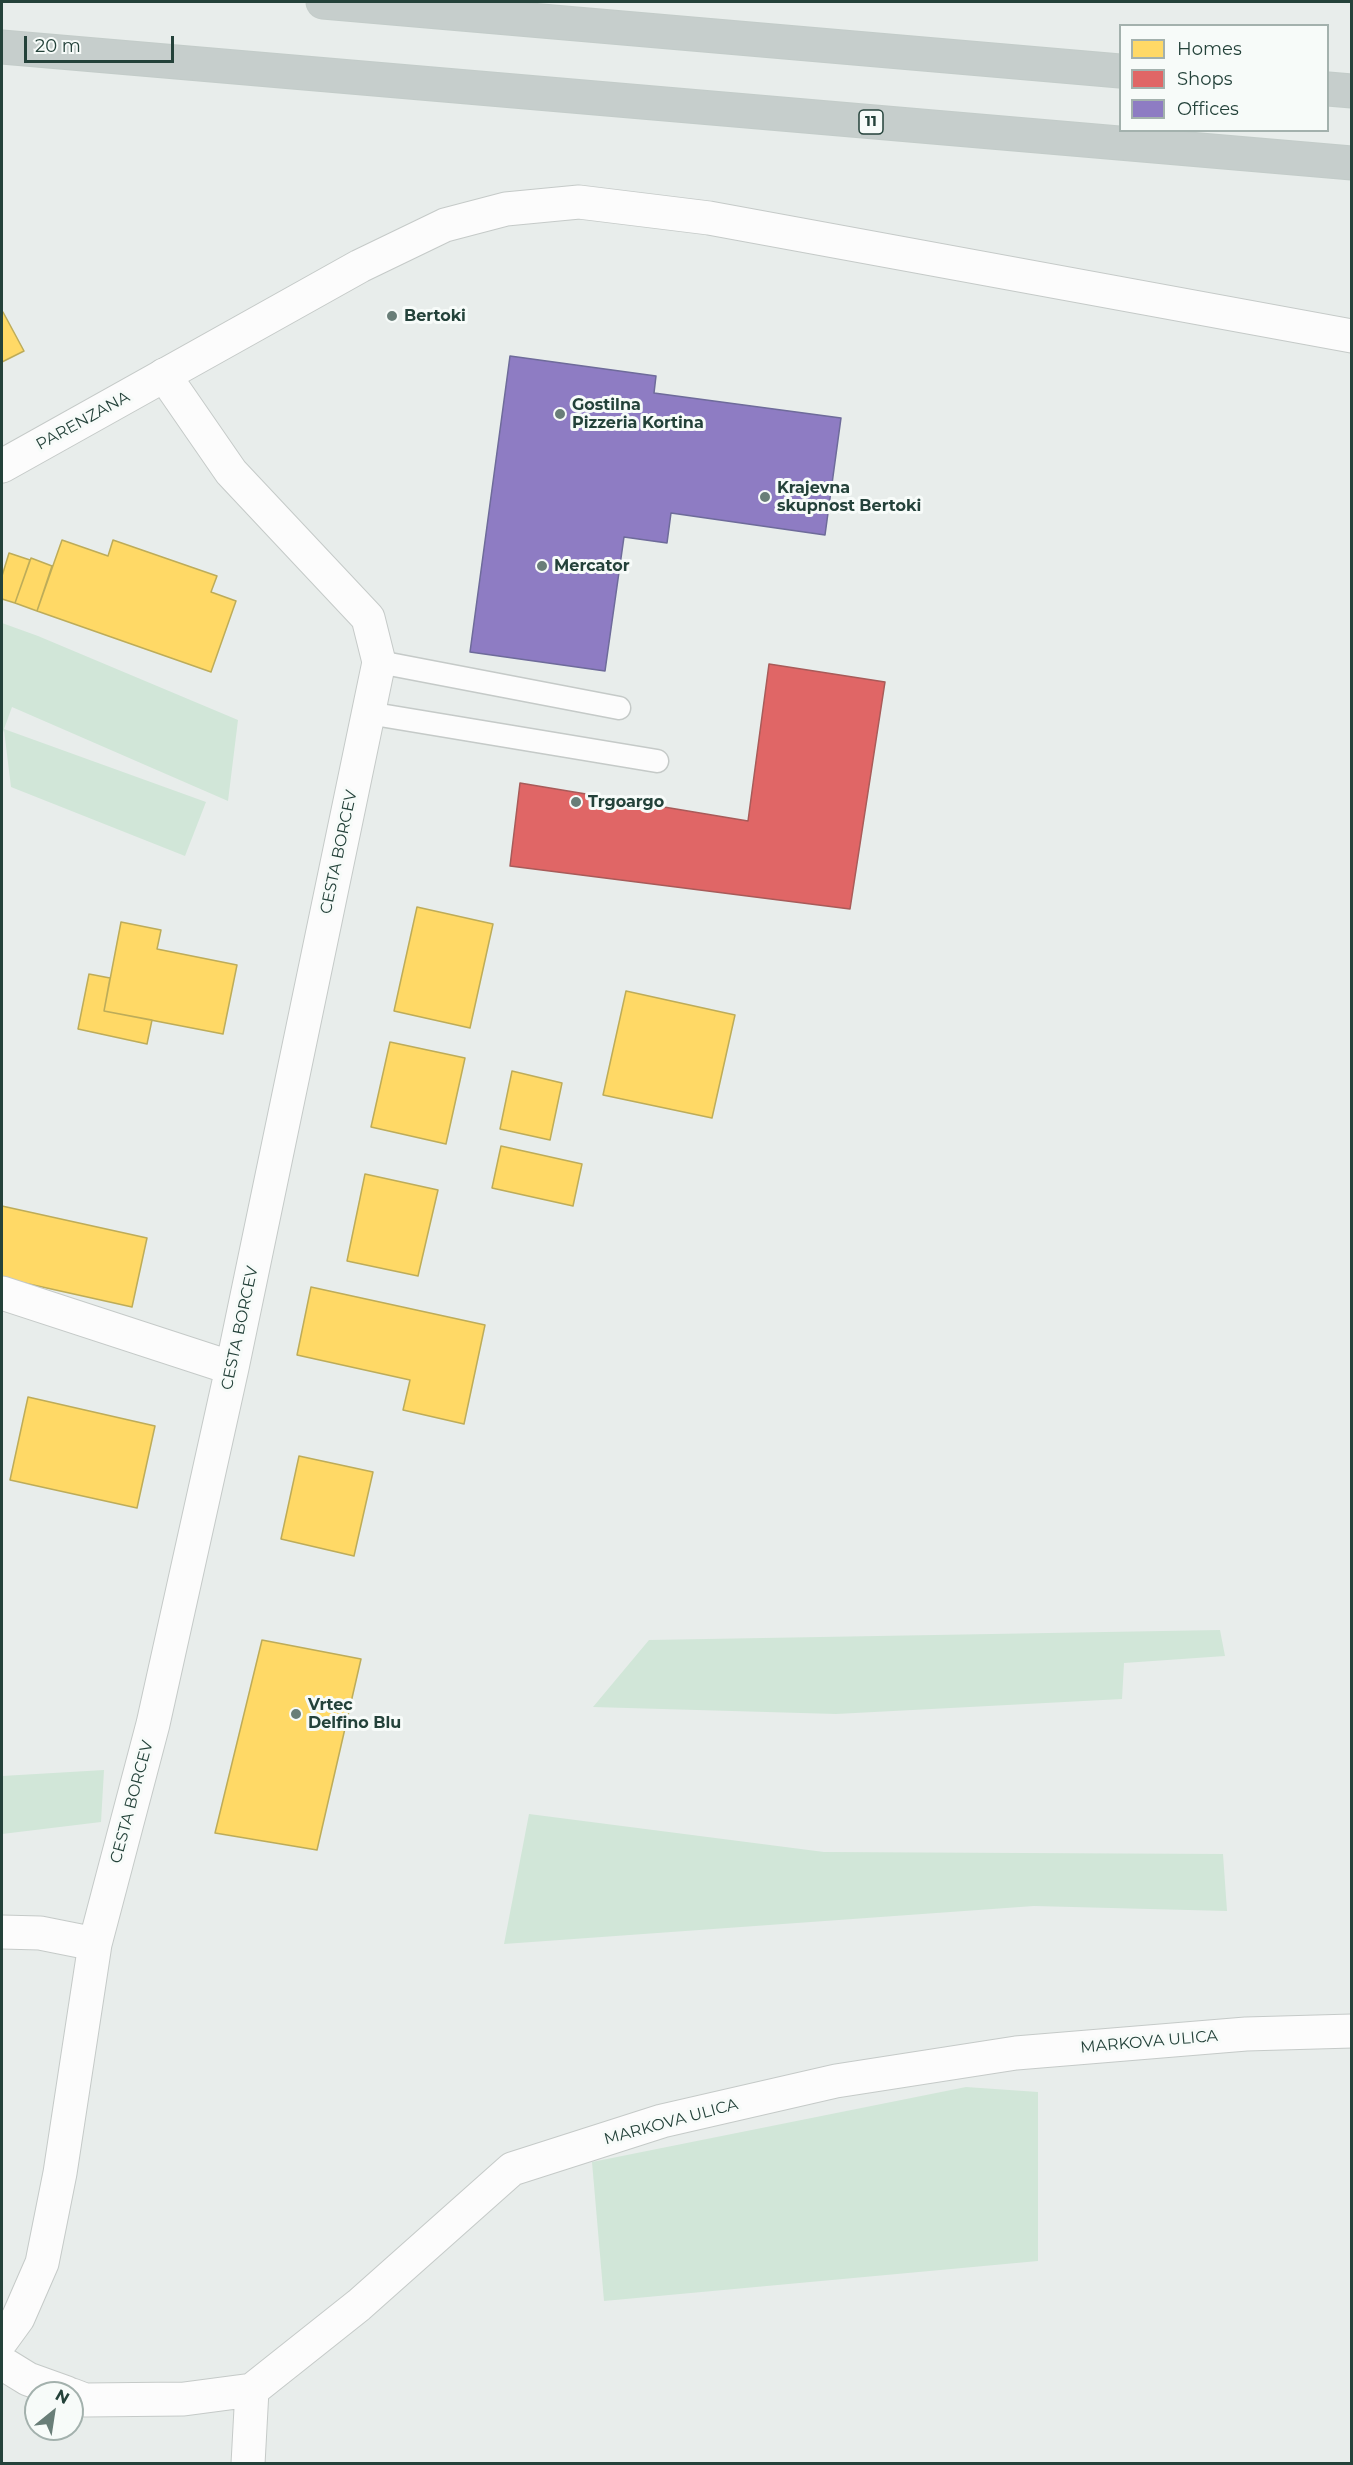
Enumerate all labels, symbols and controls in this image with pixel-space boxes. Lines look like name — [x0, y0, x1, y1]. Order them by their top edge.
scale bar — [27, 24, 177, 62]
legend — [1119, 24, 1329, 132]
text: 20 m — [35, 35, 81, 57]
text: Homes — [1177, 38, 1242, 60]
text: Shops — [1177, 68, 1233, 90]
text: Offices — [1177, 98, 1239, 120]
road number: 11 — [859, 110, 883, 134]
place label: Bertoki — [404, 306, 466, 326]
marker: Bertoki — [385, 309, 399, 323]
street label: PARENZANA — [33, 387, 133, 455]
place label: Gostilna Pizzeria Kortina — [572, 395, 704, 433]
marker: Gostilna Pizzeria Kortina — [553, 407, 567, 421]
place label: Krajevna skupnost Bertoki — [777, 478, 921, 516]
marker: Krajevna skupnost Bertoki — [758, 490, 772, 504]
place label: Mercator — [554, 556, 630, 576]
marker: Mercator — [535, 559, 549, 573]
street label: CESTA BORCEV — [316, 788, 362, 916]
place label: Trgoargo — [588, 792, 664, 812]
marker: Trgoargo — [569, 795, 583, 809]
street label: CESTA BORCEV — [217, 1264, 263, 1392]
place label: Vrtec Delfino Blu — [308, 1695, 401, 1733]
marker: Vrtec Delfino Blu — [289, 1707, 303, 1721]
street label: CESTA BORCEV — [106, 1739, 158, 1865]
street label: MARKOVA ULICA — [1079, 2026, 1219, 2058]
street label: MARKOVA ULICA — [602, 2095, 740, 2149]
north arrow — [24, 2381, 84, 2441]
text: N — [52, 2385, 73, 2408]

